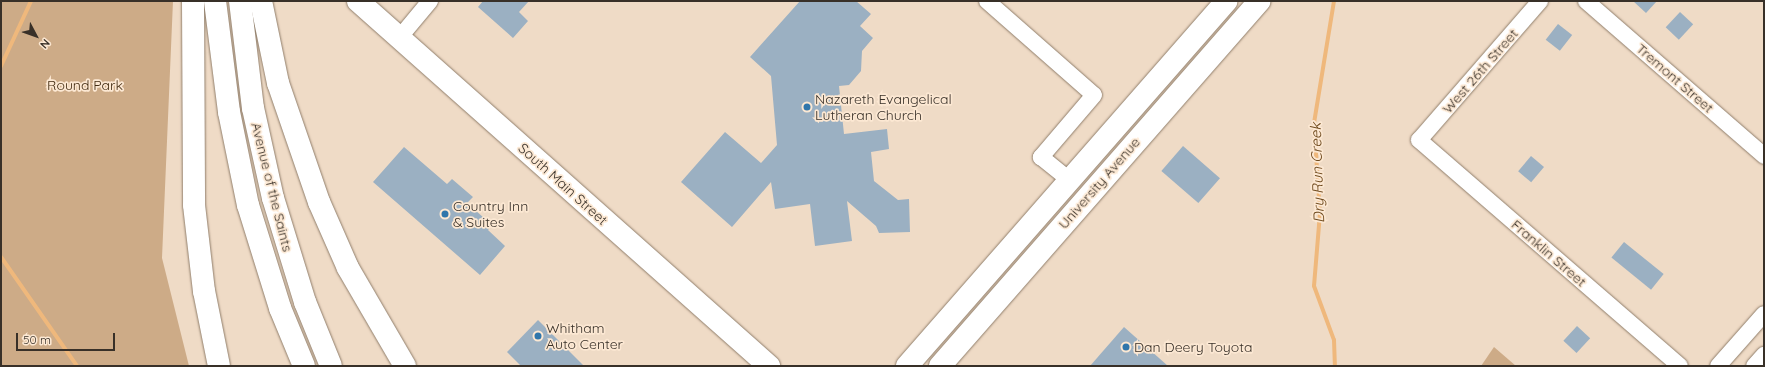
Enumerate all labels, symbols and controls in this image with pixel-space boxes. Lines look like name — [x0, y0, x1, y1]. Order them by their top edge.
north arrow — [16, 16, 56, 56]
street label: West 26th Street — [1439, 25, 1521, 117]
text: N — [37, 36, 53, 52]
street label: Tremont Street — [1633, 40, 1717, 116]
park label: Round Park — [47, 77, 123, 93]
place label: Nazareth Evangelical Lutheran Church — [815, 91, 952, 124]
marker: Nazareth Evangelical Lutheran Church — [802, 102, 812, 112]
street label: Avenue of the Saints — [248, 121, 296, 253]
water label: Dry Run Creek — [1306, 122, 1328, 224]
street label: University Avenue — [1055, 134, 1143, 232]
street label: South Main Street — [515, 140, 611, 228]
place label: Country Inn & Suites — [453, 198, 528, 230]
marker: Country Inn & Suites — [440, 209, 450, 219]
street label: Franklin Street — [1508, 216, 1590, 290]
place label: Whitham Auto Center — [546, 320, 623, 352]
scale bar — [18, 325, 117, 351]
marker: Whitham Auto Center — [533, 331, 543, 341]
text: 50 m — [23, 332, 51, 347]
place label: Dan Deery Toyota — [1134, 339, 1252, 355]
marker: Dan Deery Toyota — [1121, 342, 1131, 352]

